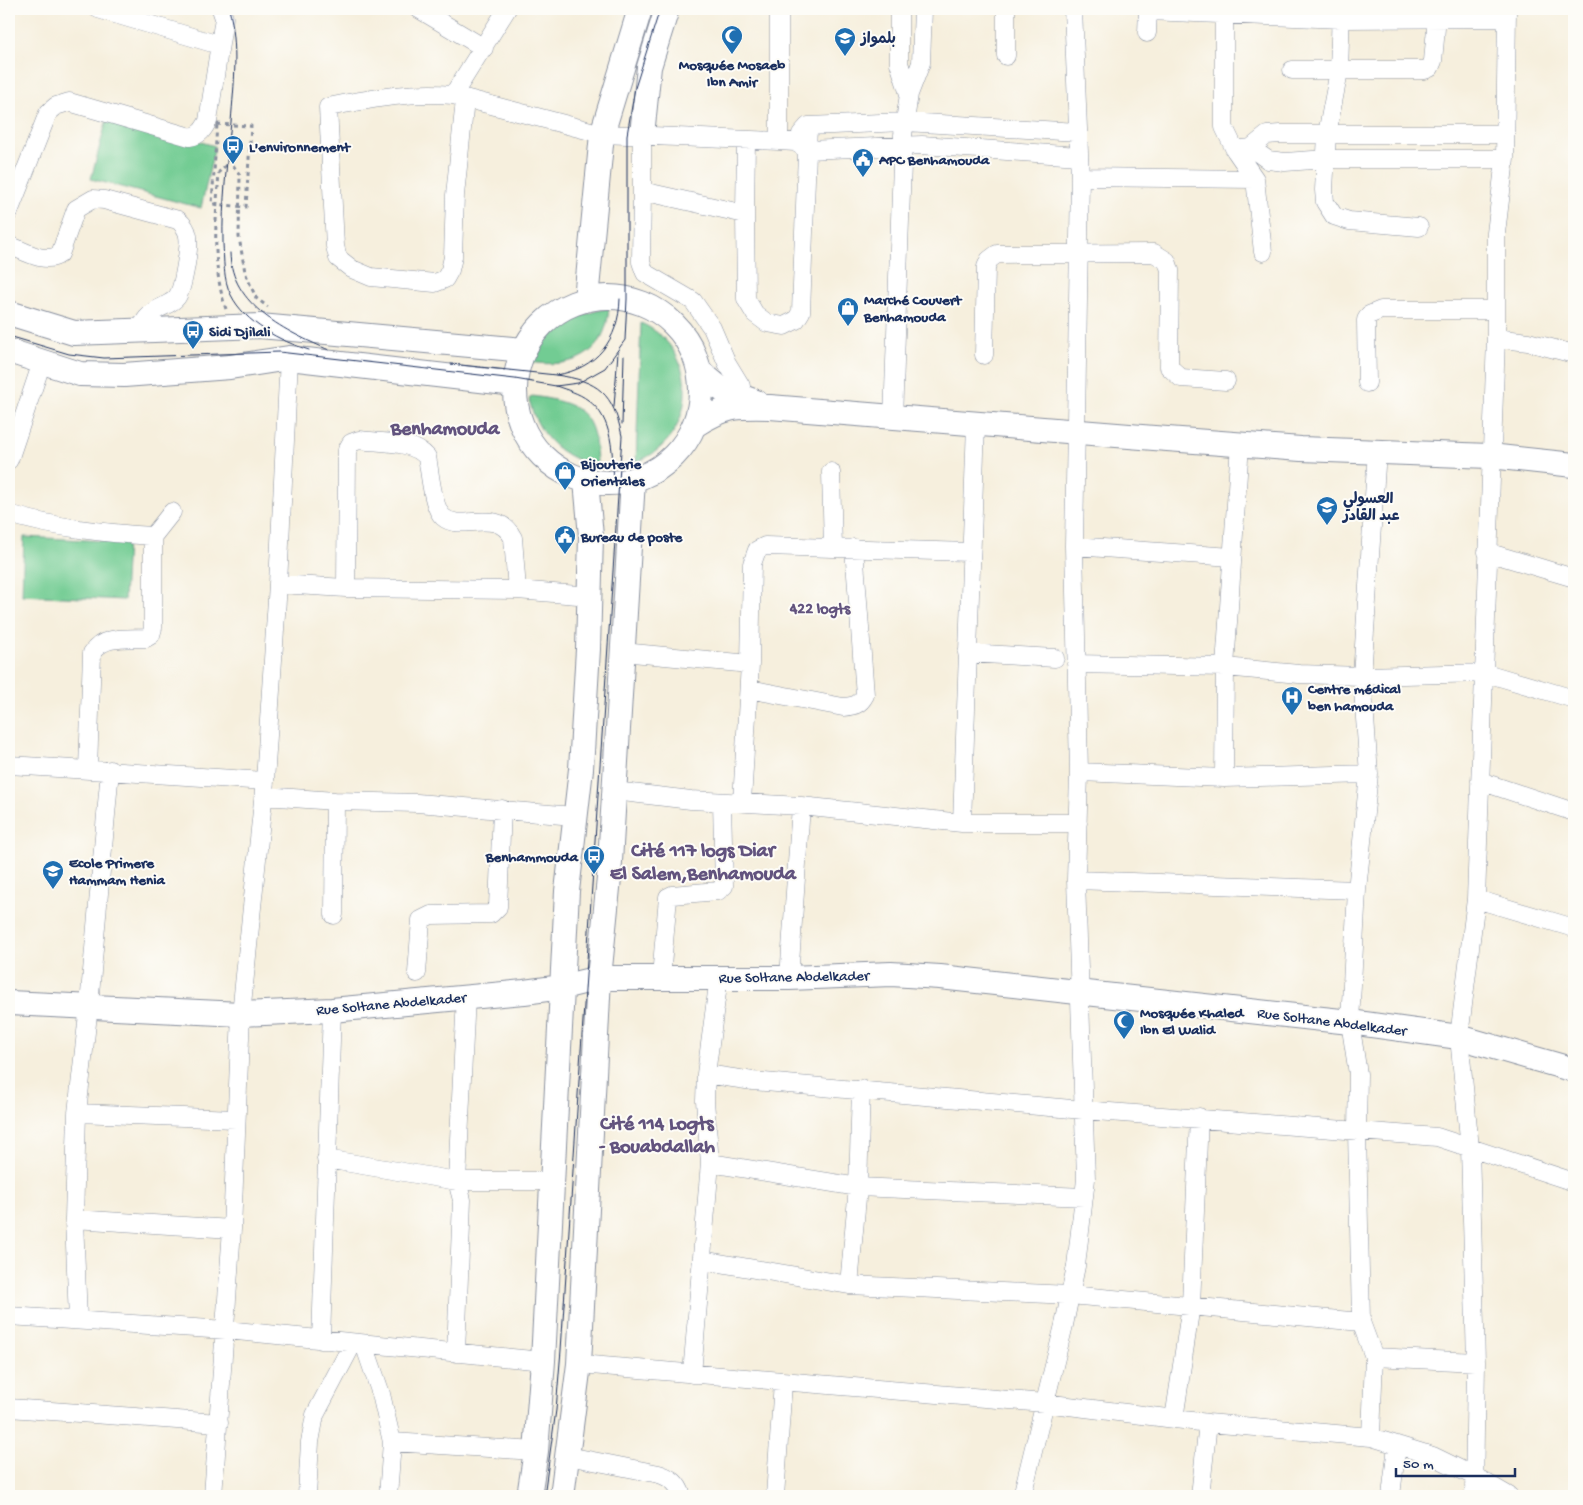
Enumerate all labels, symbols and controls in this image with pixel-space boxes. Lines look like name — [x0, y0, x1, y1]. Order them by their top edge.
mosque icon: Mosquée Mosaeb Ibn Amir — [720, 24, 744, 55]
school or university icon: بلمواز — [833, 26, 857, 57]
place label: بلمواز — [859, 31, 896, 49]
place label: Mosquée Mosaeb Ibn Amir — [679, 57, 785, 92]
bus stop icon: L'environnement — [221, 134, 245, 165]
place label: L'environnement — [249, 139, 352, 157]
public building icon: APC Benhamouda — [851, 147, 875, 178]
place label: APC Benhamouda — [878, 152, 990, 170]
place label: Marché Couvert Benhamouda — [863, 292, 963, 327]
shop icon: Marché Couvert Benhamouda — [836, 296, 860, 327]
bus stop icon: Sidi Djilali — [181, 319, 205, 350]
place label: Sidi Djilali — [209, 324, 270, 342]
district label: Benhamouda — [390, 419, 500, 442]
place label: Bijouterie Orientales — [580, 456, 646, 491]
shop icon: Bijouterie Orientales — [553, 460, 577, 491]
place label: العسولي عبد القادر — [1341, 491, 1399, 526]
school or university icon: العسولي عبد القادر — [1315, 495, 1339, 526]
public building icon: Bureau de poste — [553, 524, 577, 555]
place label: Bureau de poste — [580, 529, 684, 547]
district label: 422 logts — [789, 601, 851, 620]
place label: Centre médical ben hamouda — [1307, 681, 1402, 716]
hospital icon: Centre médical ben hamouda — [1280, 685, 1304, 716]
district label: Cité 117 logs Diar El Salem,Benhamouda — [610, 841, 797, 887]
bus stop icon: Benhammouda — [582, 844, 606, 875]
place label: Benhammouda — [485, 849, 579, 867]
place label: Ecole Primere Hammam Henia — [69, 855, 165, 890]
school or university icon: Ecole Primere Hammam Henia — [41, 859, 65, 890]
street label: Rue Soltane Abdelkader — [719, 968, 871, 988]
street label: Rue Soltane Abdelkader — [315, 989, 469, 1021]
place label: Mosquée Khaled Ibn El Walid — [1140, 1005, 1245, 1040]
street label: Rue Soltane Abdelkader — [1256, 1005, 1409, 1041]
mosque icon: Mosquée Khaled Ibn El Walid — [1112, 1009, 1136, 1040]
district label: Cité 114 Logts - Bouabdallah — [599, 1114, 715, 1160]
scale bar — [1396, 1445, 1514, 1477]
text: 50 m — [1403, 1456, 1434, 1474]

